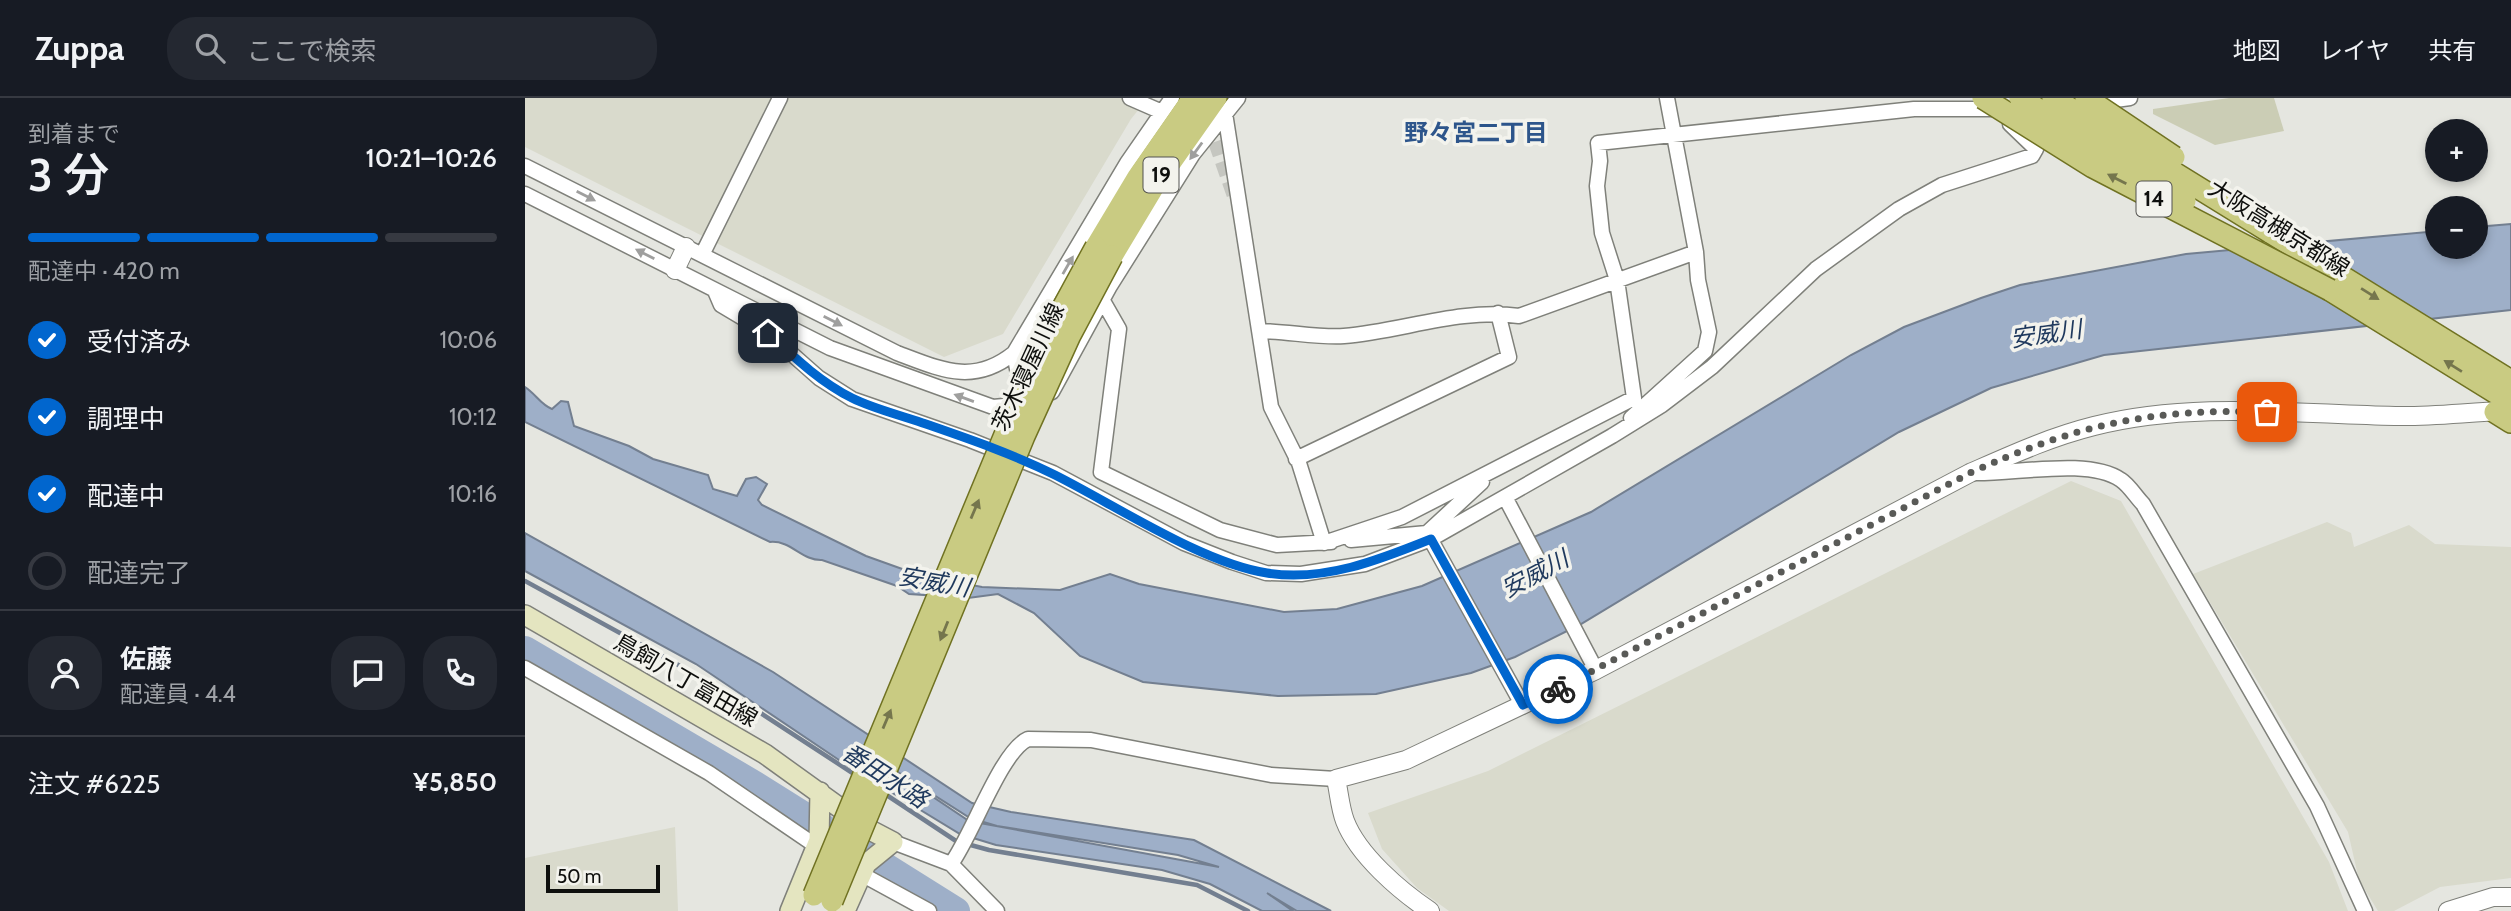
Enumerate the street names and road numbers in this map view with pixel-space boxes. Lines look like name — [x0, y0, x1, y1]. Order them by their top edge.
road number: 19 — [1143, 158, 1179, 192]
street label: 大阪高槻京都線 — [2203, 173, 2355, 283]
road number: 14 — [2137, 182, 2171, 217]
street label: 茨木寝屋川線 — [986, 299, 1070, 435]
street label: 鳥飼八丁富田線 — [609, 628, 763, 732]

